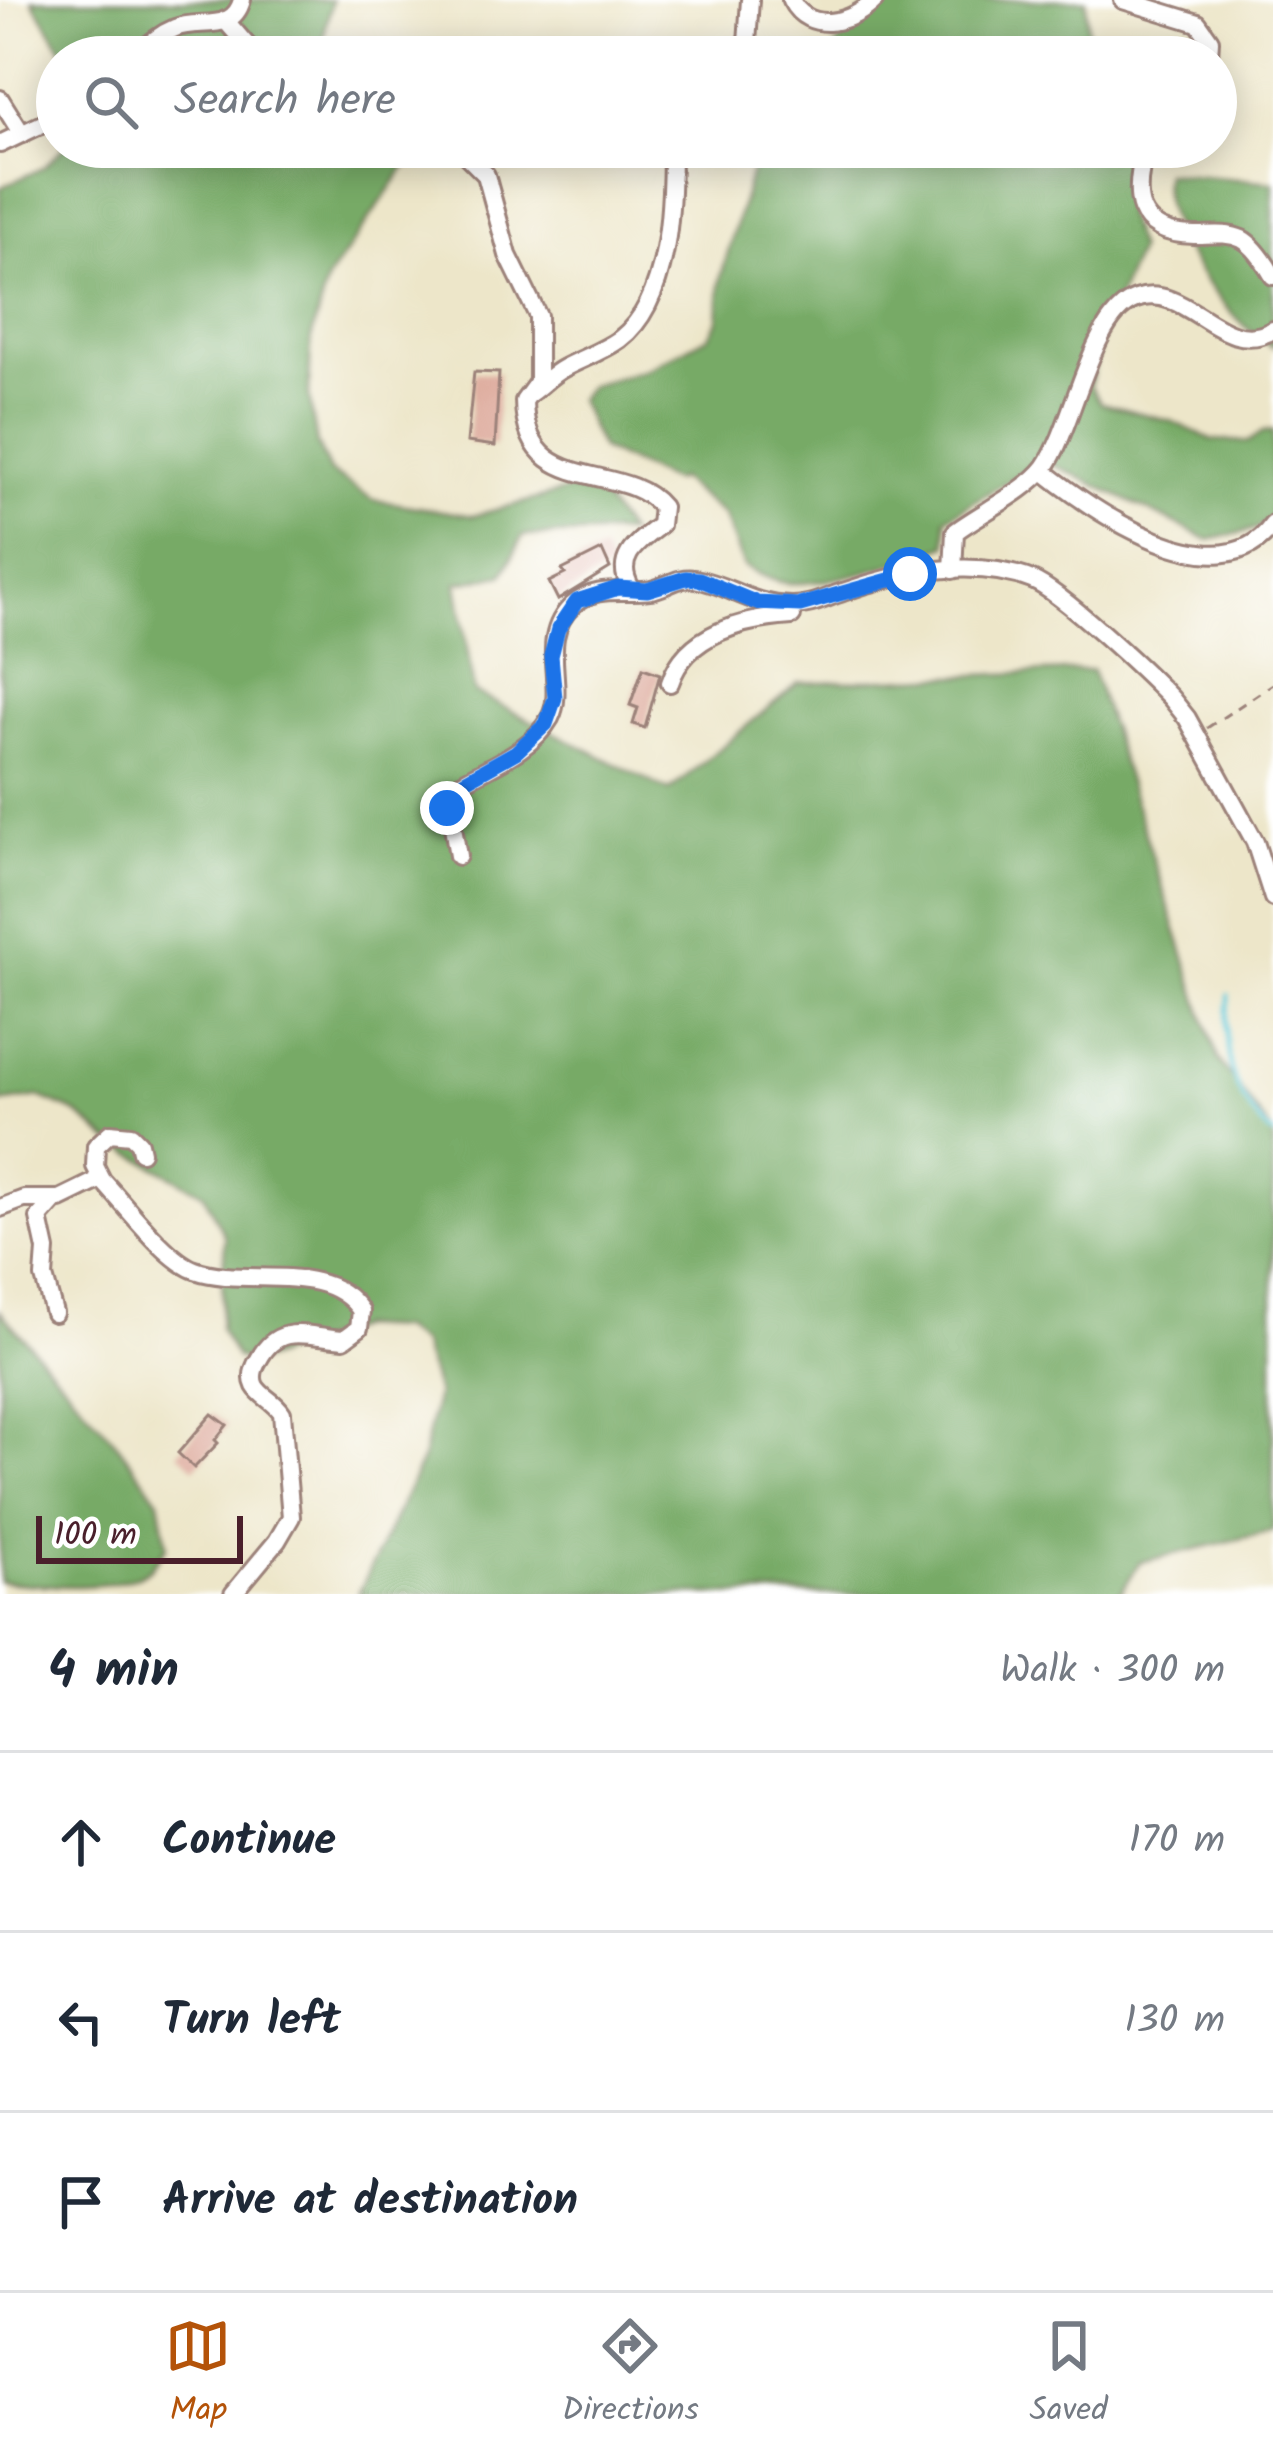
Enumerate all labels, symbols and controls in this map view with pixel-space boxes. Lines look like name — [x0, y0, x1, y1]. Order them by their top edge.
search box — [36, 36, 1237, 168]
text: Search here — [174, 66, 396, 138]
icon: search — [78, 69, 144, 135]
route start — [883, 547, 937, 601]
route end — [420, 781, 474, 835]
scale bar — [36, 1510, 243, 1563]
text: 100 m — [54, 1510, 137, 1563]
text: 4 min — [48, 1632, 179, 1713]
text: Walk · 300 m — [1000, 1641, 1225, 1703]
text: Continue — [162, 1806, 336, 1878]
icon: ahead — [48, 1809, 114, 1875]
text: 170 m — [1129, 1811, 1225, 1873]
text: Turn left — [162, 1986, 341, 2058]
icon: left — [48, 1989, 114, 2055]
text: 130 m — [1124, 1991, 1225, 2053]
text: Arrive at destination — [162, 2166, 578, 2238]
icon: arrive — [48, 2169, 114, 2235]
tab: Map — [165, 2313, 231, 2438]
tab: Directions — [562, 2313, 699, 2438]
tab: Saved — [1029, 2313, 1108, 2438]

